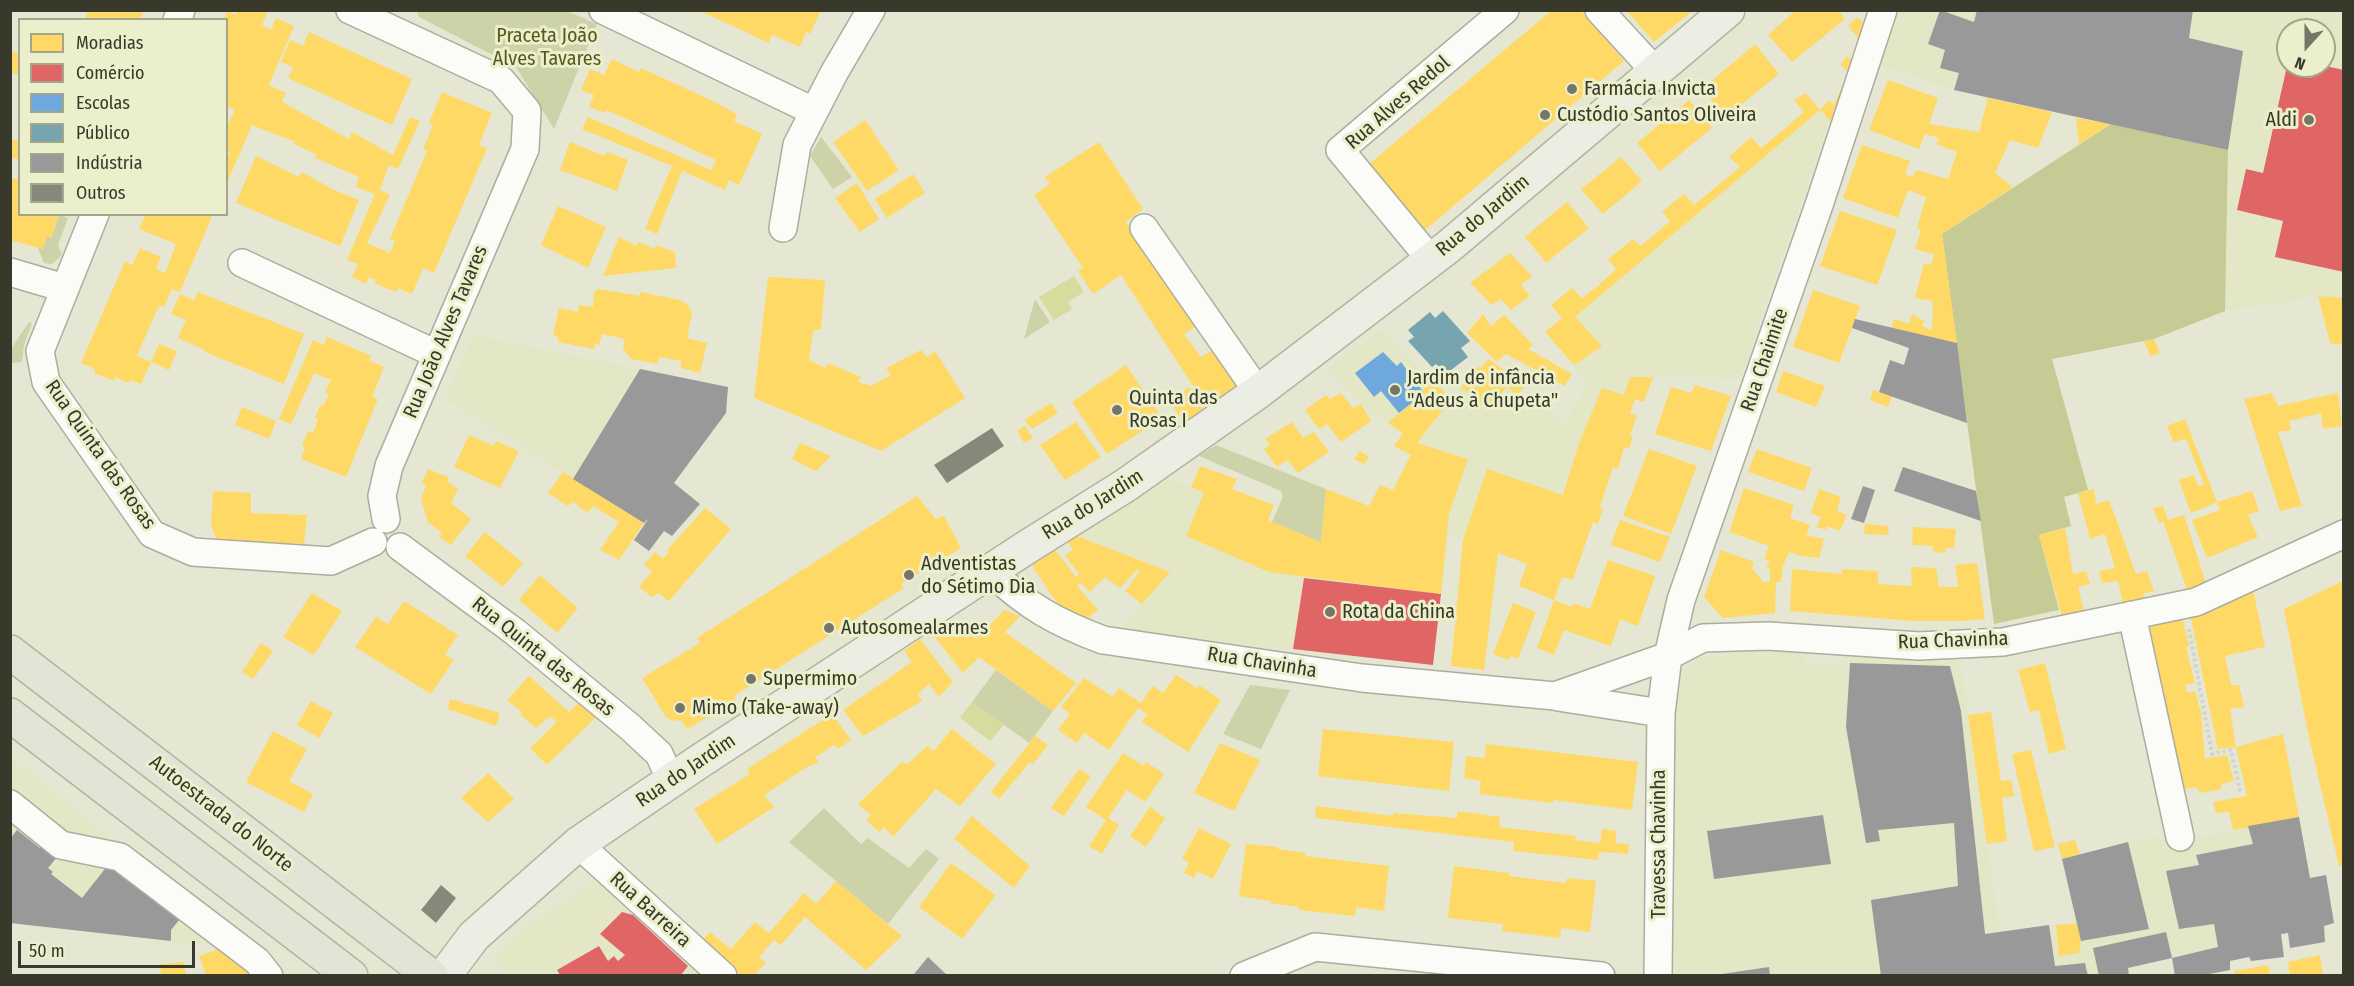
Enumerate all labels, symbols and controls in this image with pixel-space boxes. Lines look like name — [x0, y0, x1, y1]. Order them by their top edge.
legend — [18, 18, 228, 216]
north arrow — [2276, 18, 2336, 78]
park label: Praceta João Alves Tavares — [493, 24, 601, 71]
text: Moradias — [76, 32, 143, 54]
street label: Rua Alves Redol — [1341, 51, 1455, 155]
text: N — [2292, 53, 2308, 74]
text: Comércio — [76, 62, 144, 84]
place label: Farmácia Invicta — [1584, 77, 1716, 101]
marker: Farmácia Invicta — [1565, 82, 1579, 96]
text: Escolas — [76, 92, 130, 114]
place label: Custódio Santos Oliveira — [1557, 103, 1757, 127]
marker: Custódio Santos Oliveira — [1538, 108, 1552, 122]
place label: Aldi — [2266, 108, 2297, 132]
marker: Aldi — [2302, 113, 2316, 127]
text: Público — [76, 122, 130, 144]
text: Indústria — [76, 152, 142, 174]
street label: Rua do Jardim — [1431, 170, 1535, 262]
text: Outros — [76, 182, 126, 204]
street label: Rua João Alves Tavares — [399, 242, 493, 422]
street label: Rua Chaimite — [1736, 305, 1794, 415]
place label: Jardim de infância "Adeus à Chupeta" — [1407, 366, 1558, 413]
street label: Rua Quinta das Rosas — [39, 376, 161, 534]
marker: Jardim de infância "Adeus à Chupeta" — [1388, 383, 1402, 397]
place label: Quinta das Rosas I — [1129, 386, 1217, 433]
marker: Quinta das Rosas I — [1110, 403, 1124, 417]
street label: Rua do Jardim — [1038, 464, 1148, 546]
place label: Adventistas do Sétimo Dia — [921, 552, 1035, 599]
marker: Adventistas do Sétimo Dia — [902, 568, 916, 582]
street label: Rua Quinta das Rosas — [467, 592, 619, 722]
place label: Rota da China — [1342, 600, 1455, 624]
marker: Rota da China — [1323, 605, 1337, 619]
place label: Autosomealarmes — [841, 616, 988, 640]
marker: Autosomealarmes — [822, 621, 836, 635]
street label: Rua Chavinha — [1897, 627, 2009, 655]
street label: Rua Chavinha — [1205, 642, 1319, 684]
place label: Supermimo — [763, 667, 857, 691]
marker: Supermimo — [744, 672, 758, 686]
place label: Mimo (Take-away) — [692, 696, 839, 720]
marker: Mimo (Take-away) — [673, 701, 687, 715]
street label: Rua do Jardim — [632, 729, 740, 813]
street label: Autoestrada do Norte — [144, 750, 298, 878]
street label: Travessa Chavinha — [1647, 769, 1671, 919]
street label: Rua Barreira — [604, 867, 696, 953]
scale bar — [21, 929, 198, 967]
text: 50 m — [29, 940, 65, 962]

